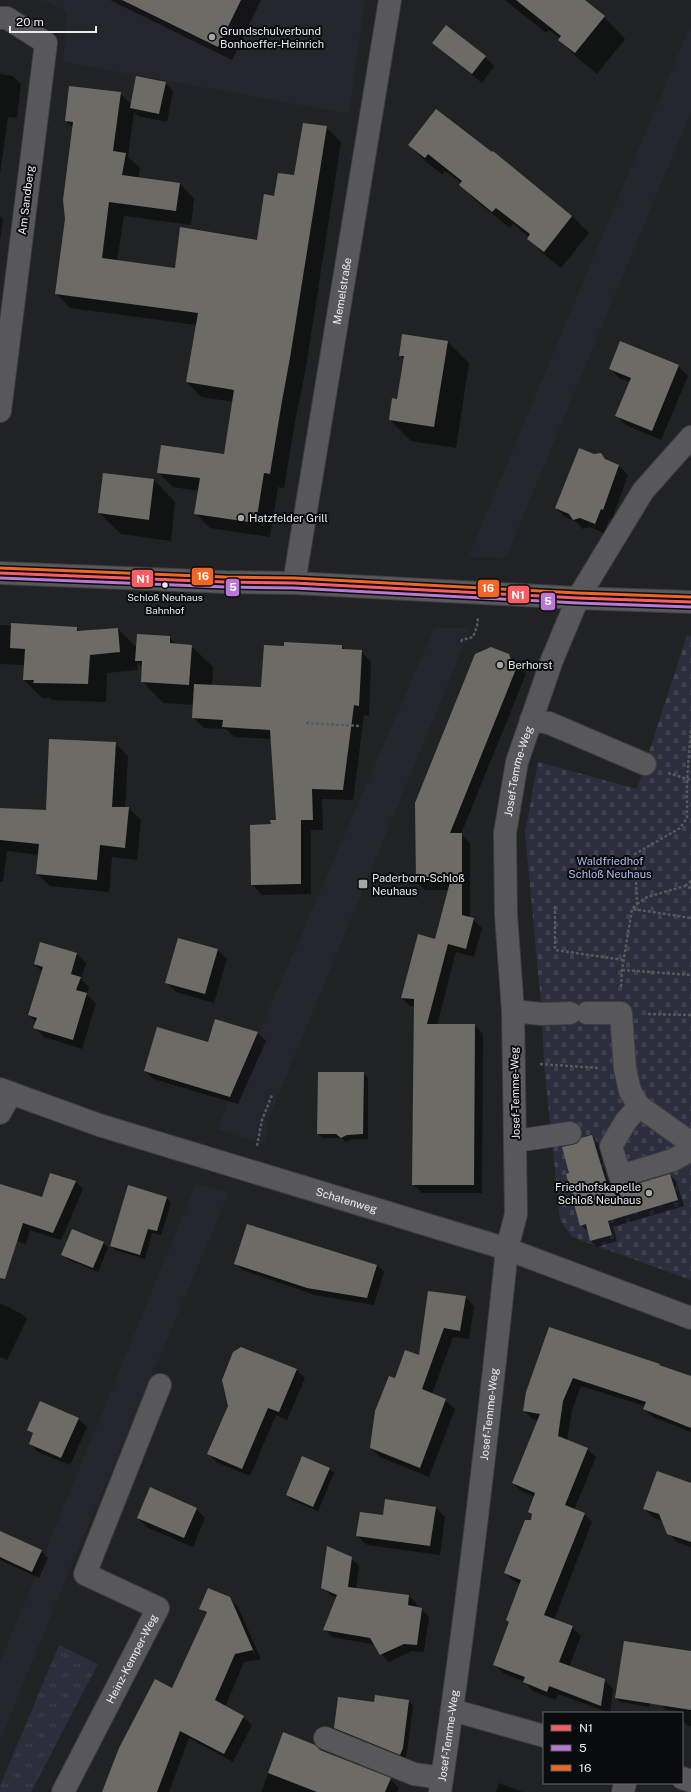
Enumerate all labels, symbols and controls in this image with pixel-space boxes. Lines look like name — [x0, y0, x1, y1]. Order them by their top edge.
scale bar — [10, 8, 96, 34]
text: 20 m — [16, 15, 44, 29]
place label: Grundschulverbund Bonhoeffer-Heinrich — [220, 25, 324, 50]
marker: Grundschulverbund Bonhoeffer-Heinrich — [207, 32, 217, 42]
street label: Am Sandberg — [16, 164, 36, 236]
street label: Memelstraße — [331, 257, 353, 325]
place label: Hatzfelder Grill — [249, 512, 328, 524]
marker: Hatzfelder Grill — [236, 513, 246, 523]
line badge: 16 — [191, 567, 214, 586]
line badge: N1 — [131, 569, 154, 588]
text: 16 — [197, 570, 209, 582]
text: N1 — [136, 573, 150, 585]
line badge: 5 — [225, 578, 240, 597]
line badge: 16 — [477, 579, 500, 598]
marker: Schloß Neuhaus Bahnhof — [160, 580, 170, 590]
text: 5 — [229, 581, 237, 593]
text: 16 — [482, 582, 494, 594]
line badge: N1 — [507, 585, 530, 604]
text: N1 — [511, 589, 525, 601]
place label: Schloß Neuhaus Bahnhof — [127, 591, 203, 616]
line badge: 5 — [540, 592, 556, 611]
text: 5 — [544, 595, 552, 607]
place label: Berhorst — [508, 659, 553, 671]
marker: Berhorst — [495, 660, 505, 670]
street label: Josef-Temme-Weg — [502, 724, 535, 817]
park label: Waldfriedhof Schloß Neuhaus — [568, 855, 652, 880]
place label: Paderborn-Schloß Neuhaus — [372, 872, 465, 897]
marker: Paderborn-Schloß Neuhaus — [357, 878, 369, 890]
street label: Josef-Temme-Weg — [508, 1046, 522, 1139]
place label: Friedhofskapelle Schloß Neuhaus — [555, 1181, 641, 1206]
street label: Schatenweg — [314, 1185, 379, 1215]
marker: Friedhofskapelle Schloß Neuhaus — [644, 1188, 654, 1198]
street label: Josef-Temme-Weg — [478, 1367, 500, 1461]
street label: Heinz-Kemper-Weg — [104, 1612, 160, 1705]
street label: Josef-Temme-Weg — [436, 1689, 461, 1782]
legend — [543, 1712, 683, 1784]
text: N1 — [579, 1721, 593, 1735]
text: 5 — [579, 1741, 587, 1755]
text: 16 — [579, 1761, 591, 1775]

